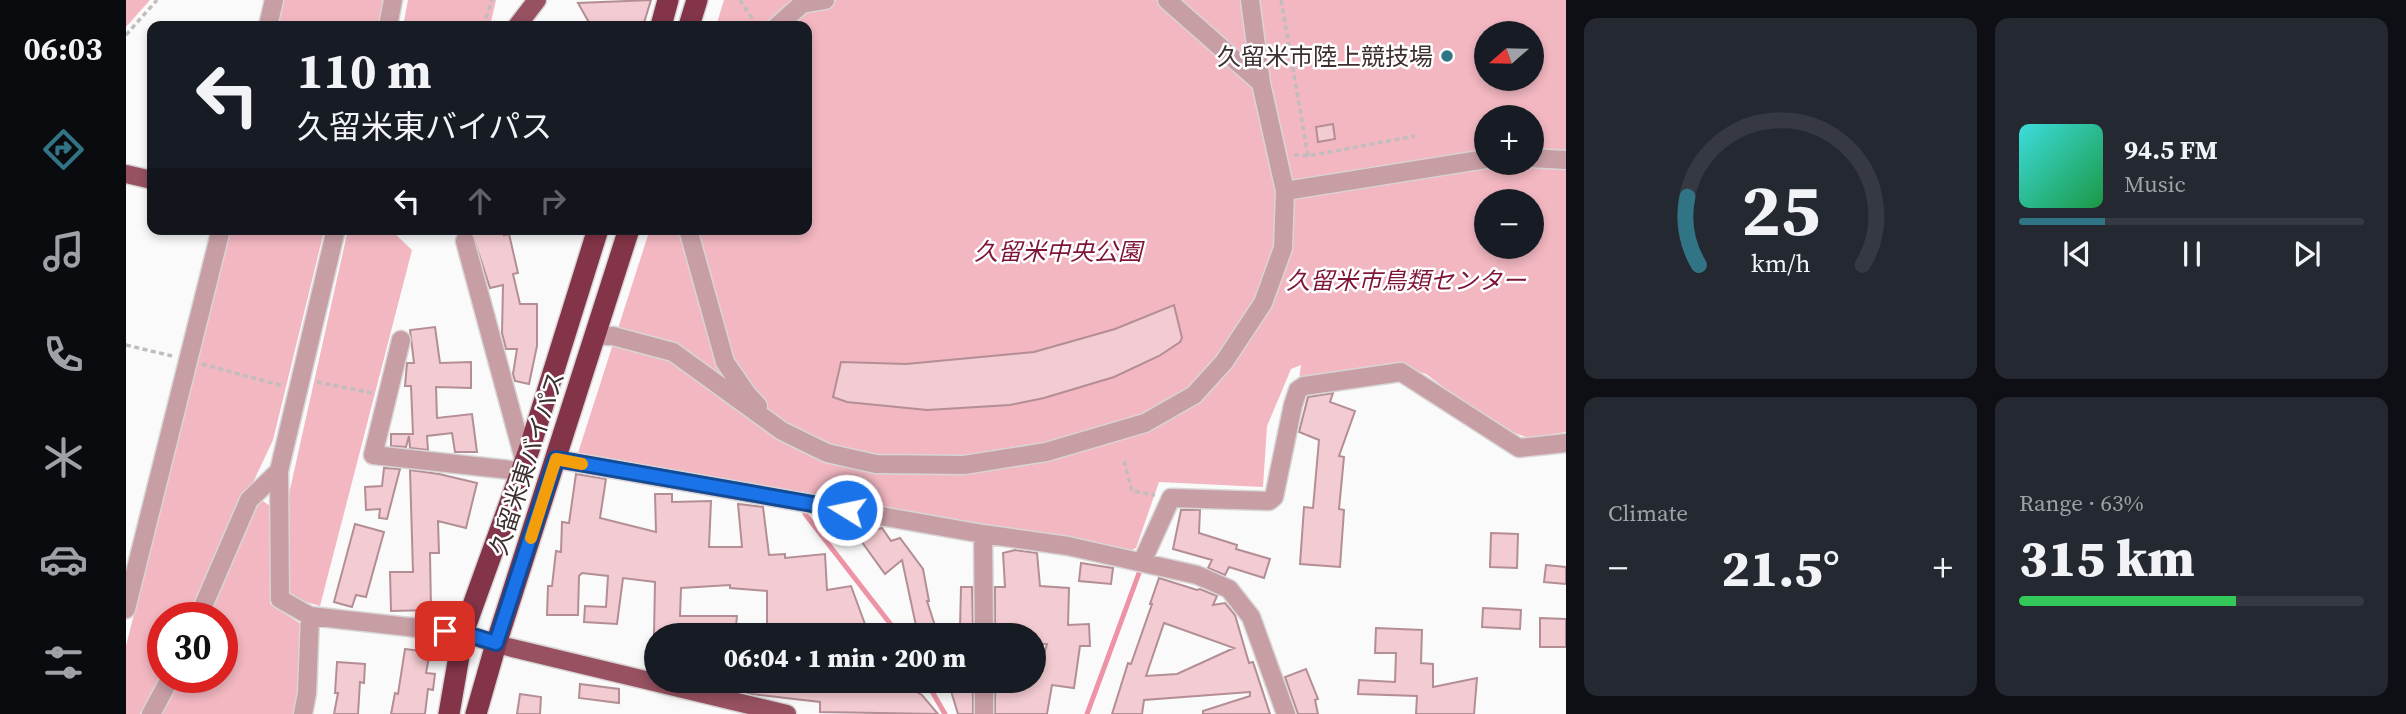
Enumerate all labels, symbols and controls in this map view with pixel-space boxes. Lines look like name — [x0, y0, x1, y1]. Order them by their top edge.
north arrow — [1474, 21, 1544, 91]
map controls — [1474, 21, 1544, 259]
text: 06:03 — [24, 27, 102, 71]
text: 110 m — [297, 37, 432, 104]
place label: 久留米市陸上競技場 — [1217, 40, 1433, 73]
marker: 久留米市陸上競技場 — [1439, 48, 1455, 64]
icon: left — [182, 49, 273, 140]
text: 久留米東バイパス — [297, 105, 552, 149]
button: + — [1474, 105, 1544, 175]
icon: directions — [39, 125, 88, 174]
text: 94.5 FM — [2124, 132, 2218, 168]
text: 25 — [1741, 160, 1820, 259]
text: Music — [2124, 168, 2186, 200]
icon: left — [388, 182, 426, 220]
icon: ahead — [461, 182, 499, 220]
icon: right — [534, 182, 572, 220]
button: − — [1474, 189, 1544, 259]
icon: music — [39, 227, 88, 276]
park label: 久留米中央公園 — [974, 235, 1145, 268]
icon: previous — [2058, 235, 2096, 273]
icon: pause — [2173, 235, 2211, 273]
icon: next — [2288, 235, 2326, 273]
text: km/h — [1751, 246, 1810, 280]
park label: 久留米市鳥類センター — [1286, 264, 1527, 297]
icon: phone — [39, 330, 88, 379]
street label: 久留米東バイパス — [482, 367, 572, 559]
icon: climate — [39, 433, 88, 482]
position arrow — [810, 473, 884, 547]
text: Range · 63% — [2019, 487, 2144, 519]
text: Climate — [1608, 497, 1688, 529]
text: 315 km — [2019, 522, 2195, 593]
text: 21.5° — [1721, 532, 1840, 603]
icon: car — [39, 535, 88, 584]
text: − — [1608, 542, 1628, 594]
text: + — [1933, 542, 1953, 594]
pin — [415, 601, 475, 661]
speed limit sign: 30 — [147, 602, 238, 693]
icon: arrive — [426, 612, 464, 650]
icon: filters — [39, 638, 88, 687]
text: 06:04 · 1 min · 200 m — [724, 640, 966, 676]

